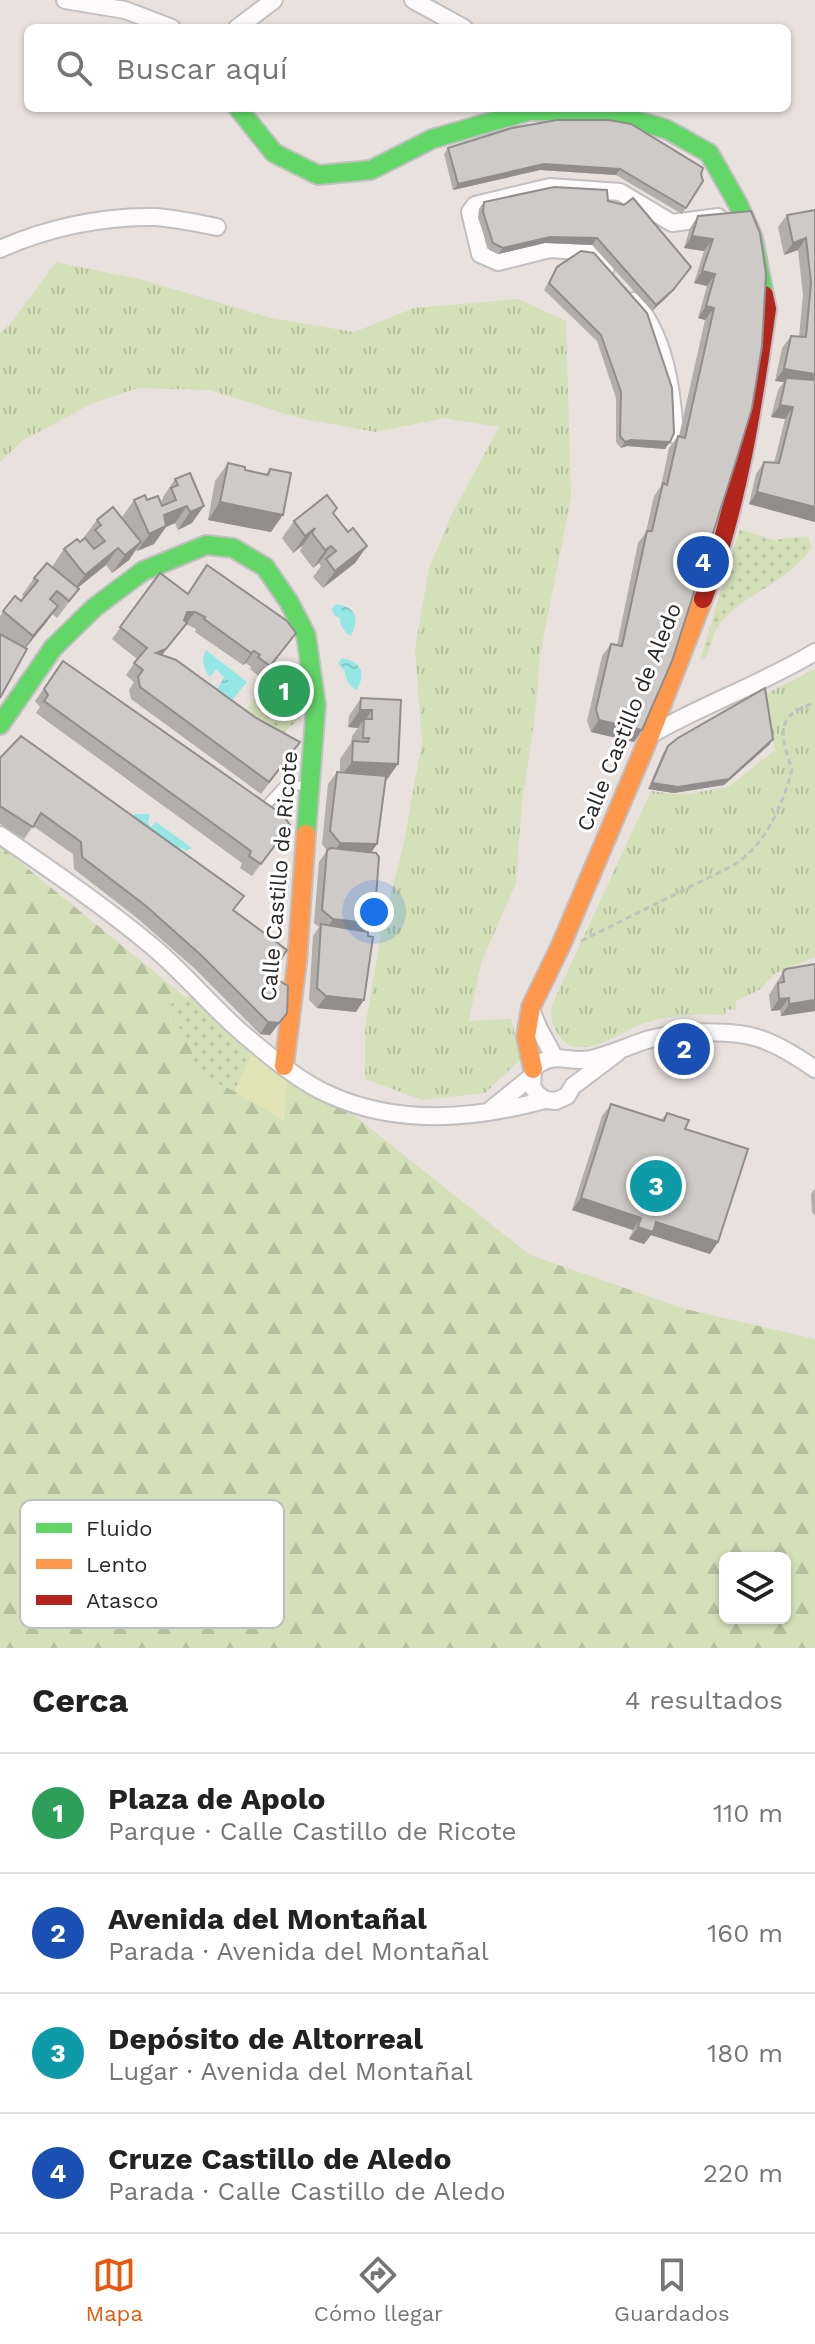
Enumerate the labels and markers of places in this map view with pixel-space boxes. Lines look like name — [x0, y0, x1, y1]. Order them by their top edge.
pin: 4 — [677, 532, 729, 592]
pin: 1 — [258, 661, 310, 721]
pin: 2 — [658, 1019, 710, 1079]
pin: 3 — [630, 1156, 682, 1216]

